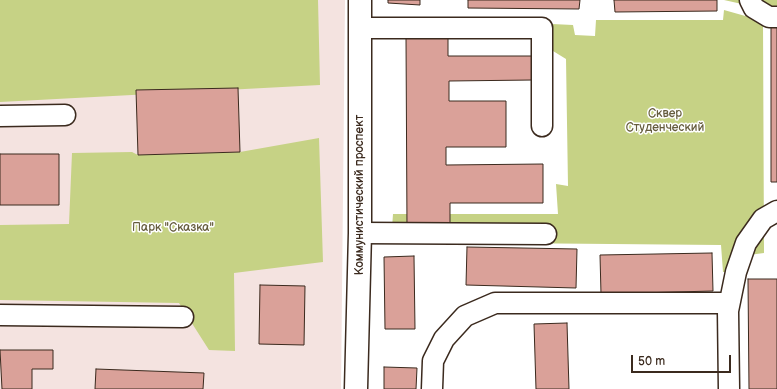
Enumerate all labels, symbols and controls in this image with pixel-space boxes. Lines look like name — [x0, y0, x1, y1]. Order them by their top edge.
park label: Сквер Студенческий — [626, 107, 704, 135]
street label: Коммунистический проспект — [353, 115, 367, 275]
park label: Парк "Сказка" — [132, 221, 214, 235]
scale bar — [633, 347, 733, 373]
text: 50 m — [638, 354, 665, 369]

